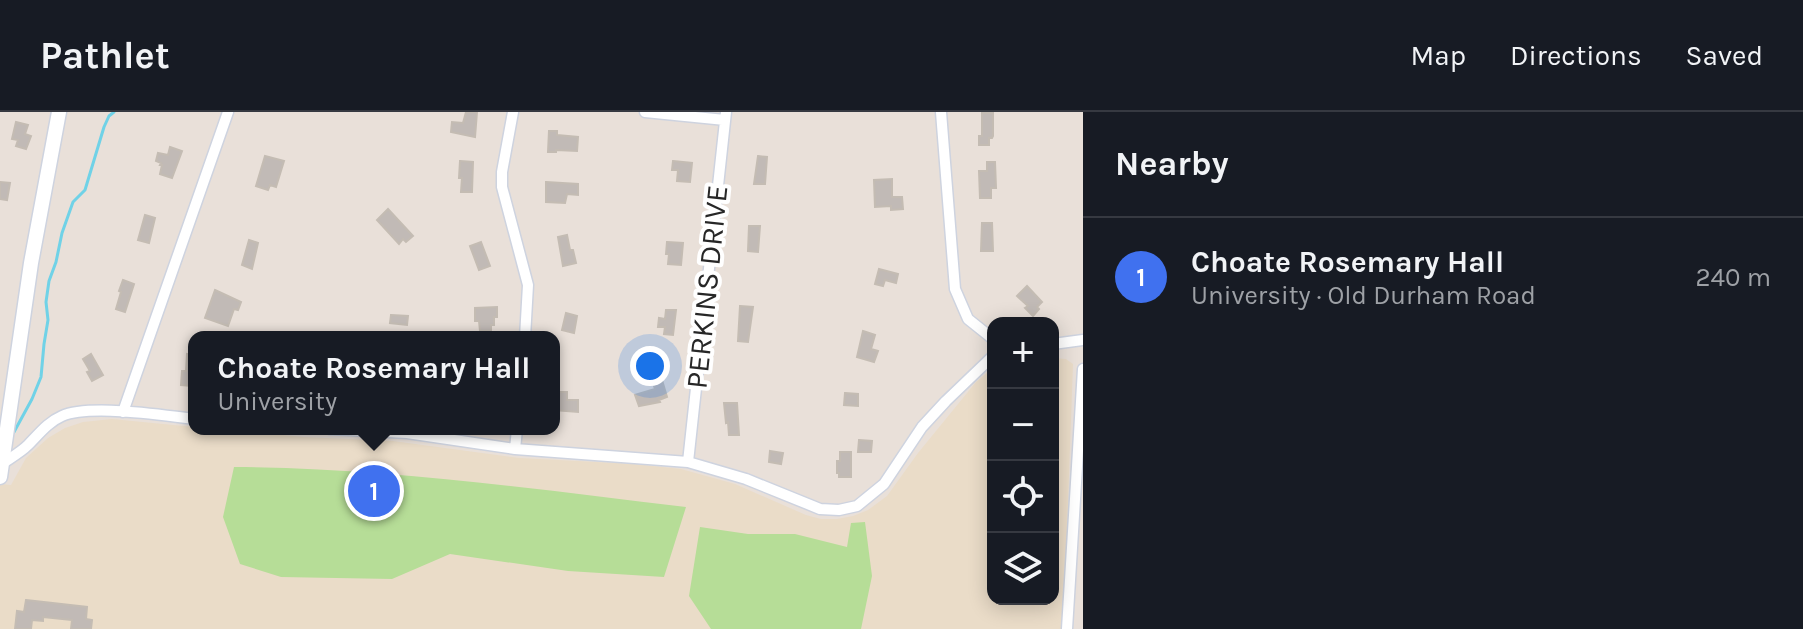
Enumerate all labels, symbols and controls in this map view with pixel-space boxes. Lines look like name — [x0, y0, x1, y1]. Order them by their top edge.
text: Pathlet — [40, 33, 170, 78]
text: Map — [1411, 39, 1466, 72]
text: Directions — [1510, 39, 1642, 72]
text: Saved — [1686, 39, 1763, 72]
text: Nearby — [1115, 144, 1229, 184]
street label: PERKINS DRIVE — [678, 183, 736, 391]
text: Choate Rosemary Hall — [1191, 244, 1504, 280]
text: 1 — [1136, 262, 1146, 293]
text: 240 m — [1695, 262, 1771, 293]
text: University · Old Durham Road — [1191, 280, 1536, 311]
map controls — [987, 317, 1059, 605]
button: + — [987, 317, 1059, 389]
popup — [188, 331, 560, 435]
your location — [630, 346, 670, 386]
text: Choate Rosemary Hall — [217, 350, 531, 386]
text: University — [217, 386, 337, 417]
button: − — [987, 389, 1059, 461]
pin: 1 — [348, 461, 400, 521]
button: locate — [987, 461, 1059, 533]
button: layers — [987, 533, 1059, 605]

